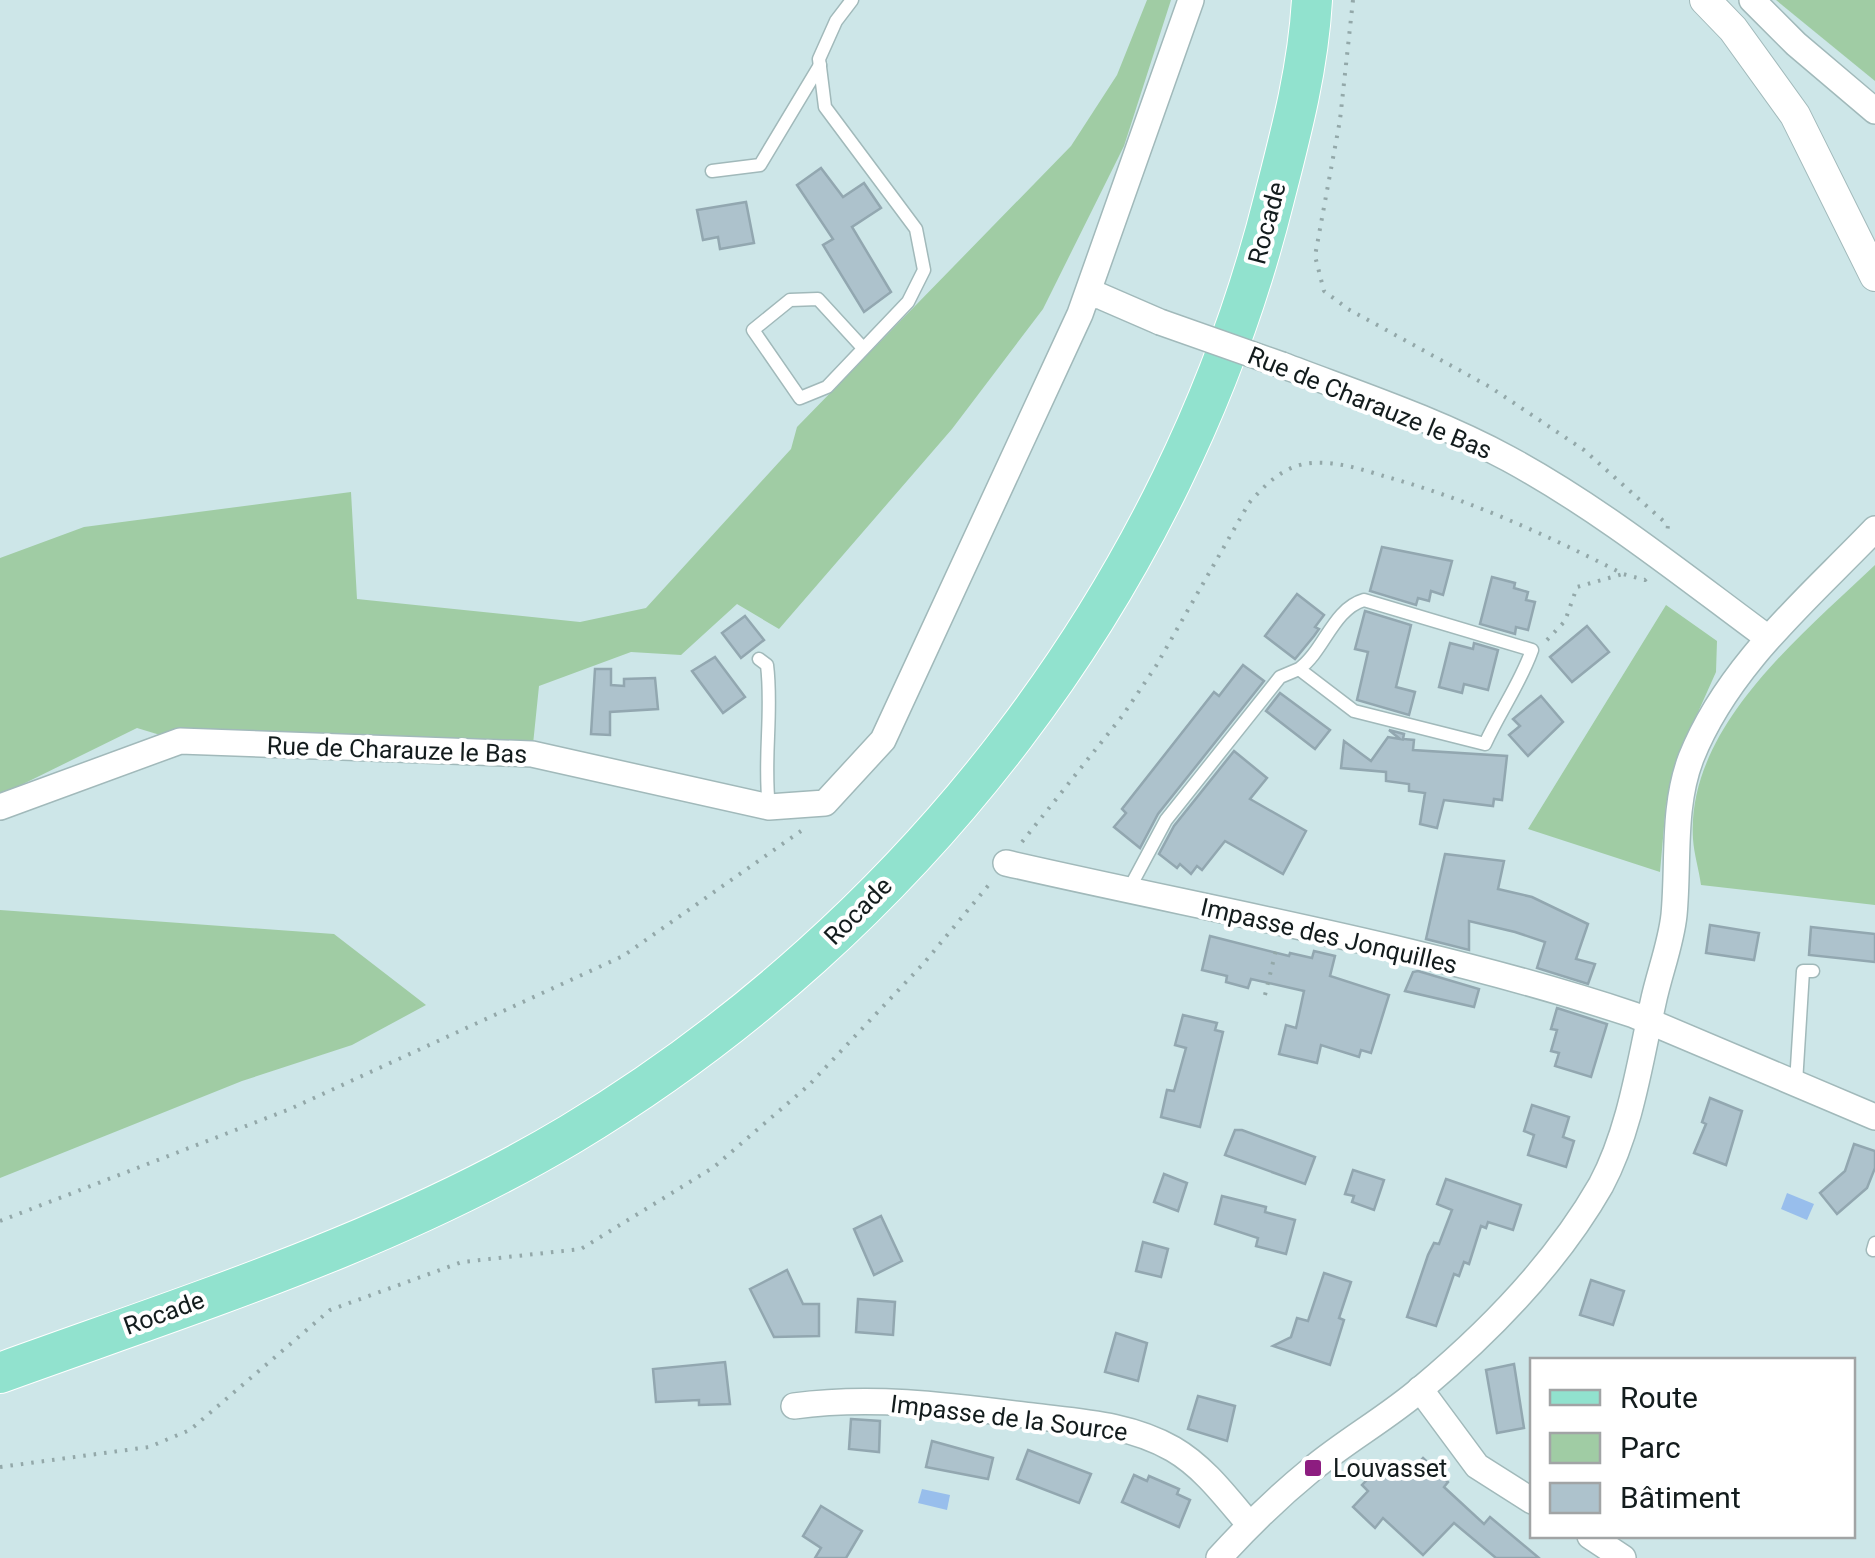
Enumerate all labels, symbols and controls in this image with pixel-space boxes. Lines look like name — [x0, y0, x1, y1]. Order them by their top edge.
street label: Rocade — [1242, 179, 1292, 267]
street label: Rue de Charauze le Bas — [1244, 341, 1496, 465]
street label: Rue de Charauze le Bas — [266, 731, 528, 769]
street label: Rocade — [818, 871, 898, 951]
street label: Impasse des Jonquilles — [1198, 892, 1460, 980]
street label: Rocade — [120, 1285, 208, 1341]
legend — [1530, 1358, 1855, 1538]
text: Route — [1620, 1380, 1698, 1415]
street label: Impasse de la Source — [889, 1389, 1129, 1447]
text: Parc — [1620, 1430, 1681, 1465]
place label: Louvasset — [1333, 1454, 1447, 1483]
marker: Louvasset — [1302, 1457, 1324, 1479]
text: Bâtiment — [1620, 1480, 1741, 1515]

